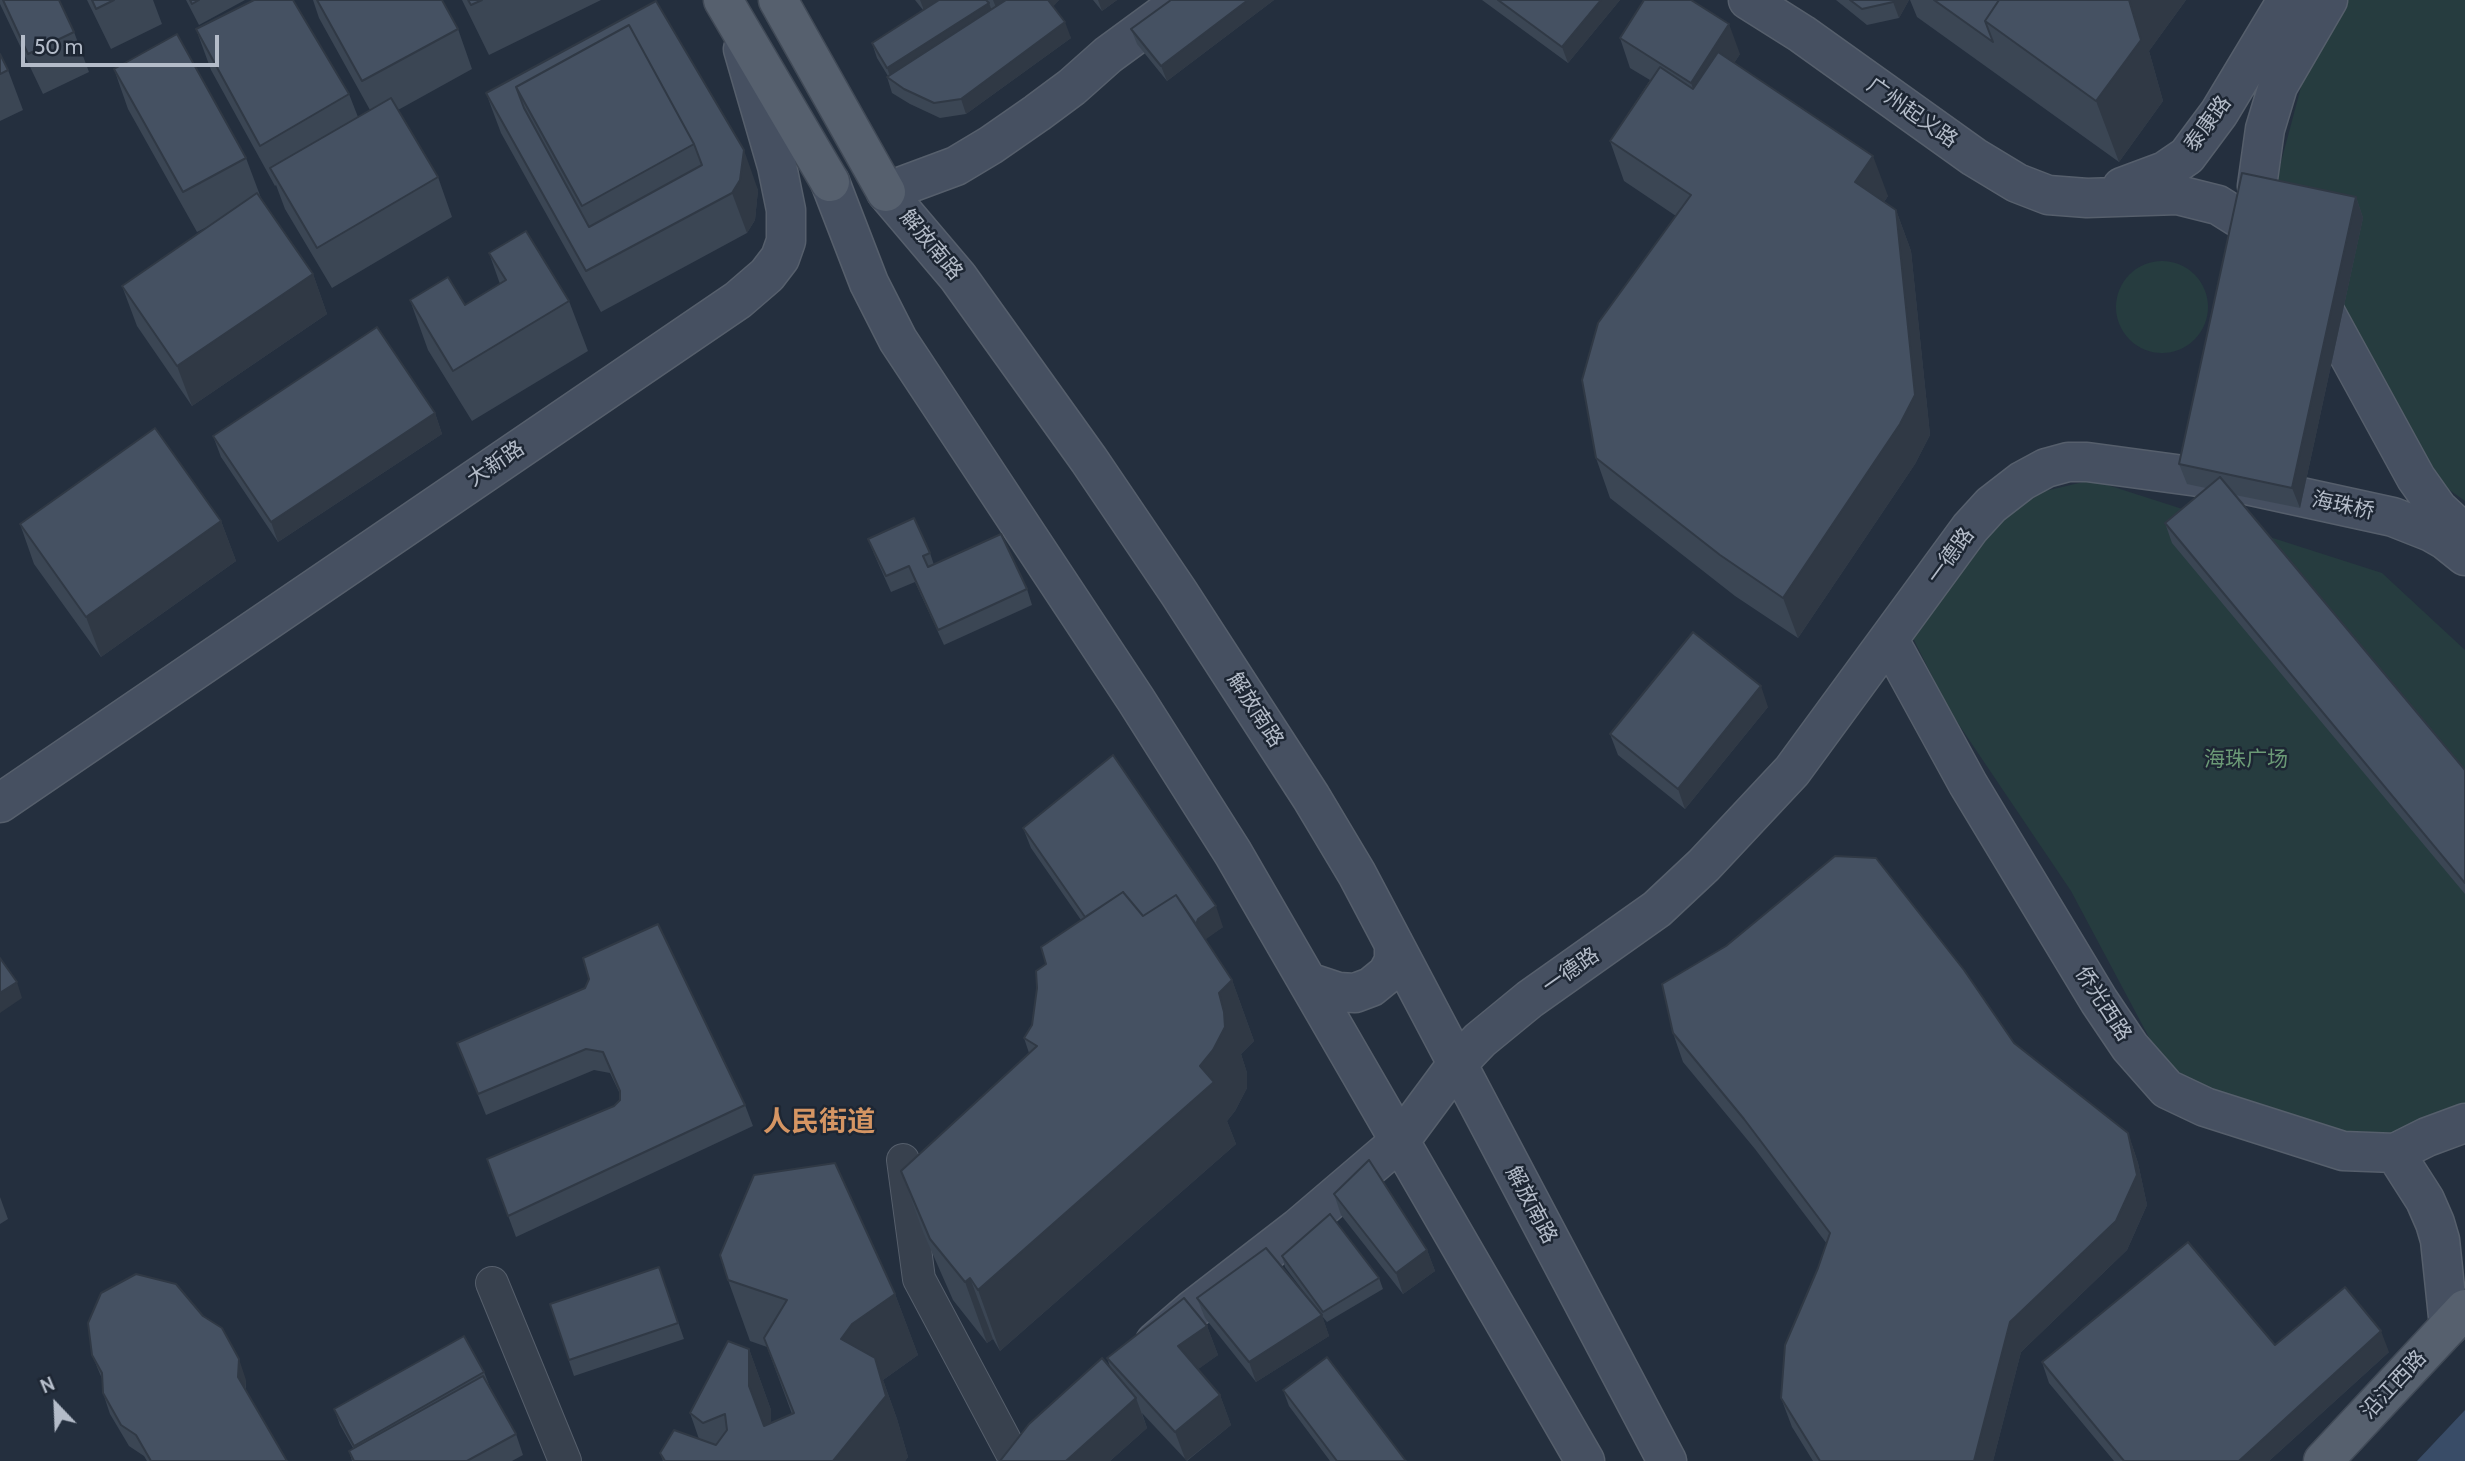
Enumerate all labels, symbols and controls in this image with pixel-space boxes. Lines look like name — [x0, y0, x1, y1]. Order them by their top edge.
scale bar — [24, 21, 222, 65]
text: 50 m — [34, 34, 83, 59]
street label: 广州起义路 — [1862, 73, 1962, 153]
street label: 泰康路 — [2179, 91, 2237, 157]
street label: 解放南路 — [894, 205, 968, 285]
street label: 大新路 — [463, 436, 529, 492]
street label: 海珠桥 — [2310, 487, 2376, 525]
street label: 一德路 — [1922, 523, 1980, 589]
street label: 解放南路 — [1222, 668, 1288, 752]
park label: 海珠广场 — [2204, 747, 2288, 773]
street label: 一德路 — [1538, 943, 1604, 999]
street label: 侨光西路 — [2070, 962, 2136, 1046]
district label: 人民街道 — [763, 1106, 875, 1140]
street label: 解放南路 — [1500, 1162, 1562, 1248]
street label: 沿江西路 — [2356, 1346, 2432, 1424]
north arrow — [21, 1370, 91, 1440]
text: N — [37, 1372, 58, 1398]

